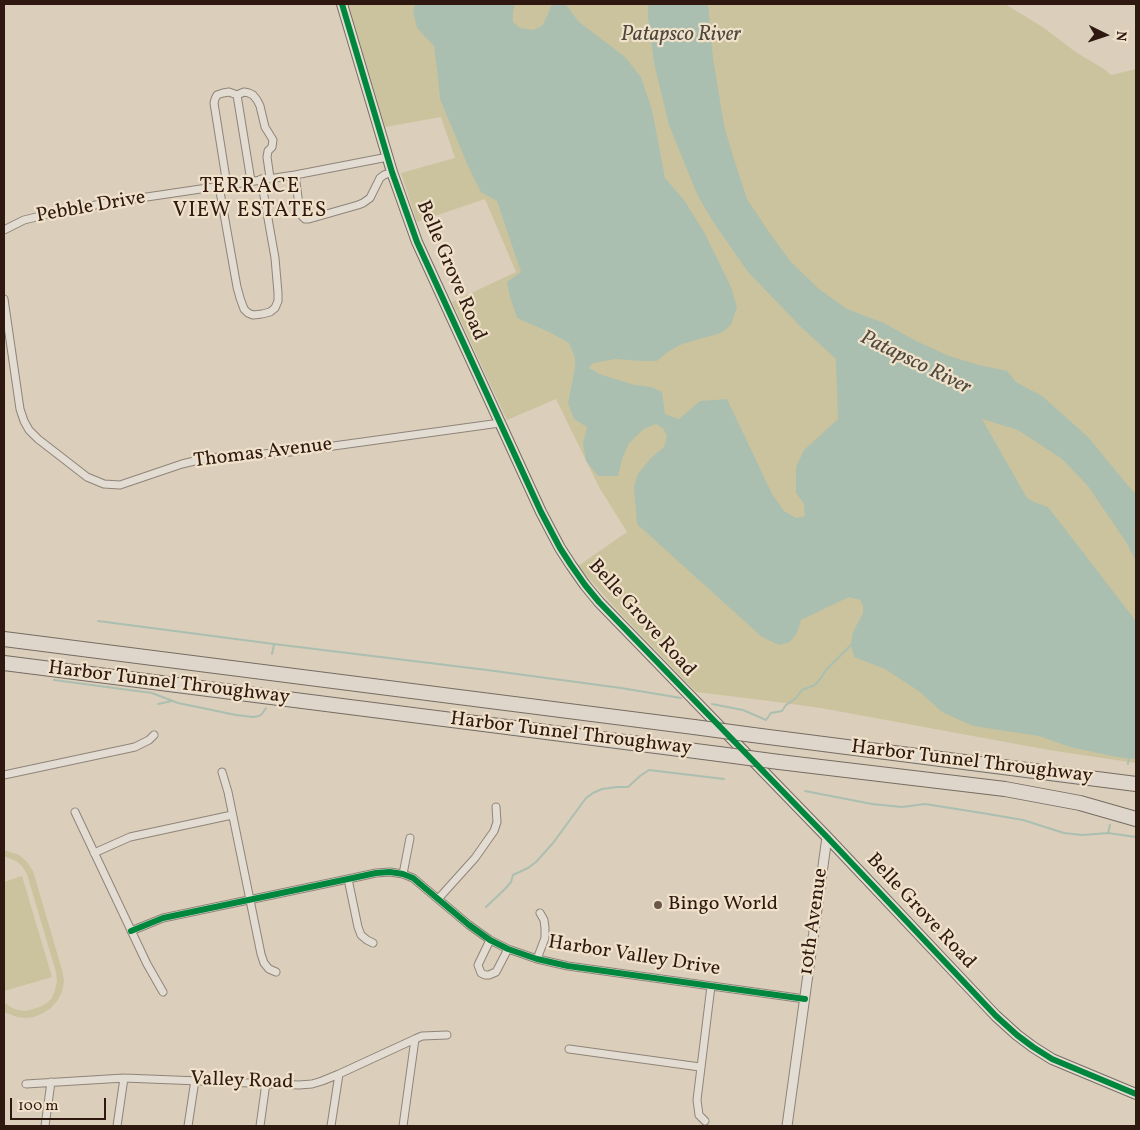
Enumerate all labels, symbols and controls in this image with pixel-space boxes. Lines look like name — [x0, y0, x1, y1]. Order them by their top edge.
north arrow — [1080, 10, 1130, 60]
water label: Patapsco River — [621, 23, 741, 49]
text: N — [1111, 30, 1130, 42]
district label: TERRACE VIEW ESTATES — [171, 175, 329, 225]
street label: Pebble Drive — [35, 187, 147, 229]
street label: Belle Grove Road — [410, 197, 490, 345]
water label: Patapsco River — [855, 326, 975, 402]
street label: Thomas Avenue — [192, 434, 334, 474]
street label: Belle Grove Road — [582, 555, 700, 683]
street label: Harbor Tunnel Throughway — [47, 657, 291, 711]
street label: Harbor Tunnel Throughway — [449, 708, 693, 762]
street label: Harbor Tunnel Throughway — [850, 736, 1094, 790]
street label: Belle Grove Road — [860, 849, 980, 975]
street label: 10th Avenue — [796, 867, 834, 977]
place label: Bingo World — [668, 893, 778, 917]
marker: Bingo World — [652, 899, 664, 911]
street label: Harbor Valley Drive — [546, 932, 722, 982]
street label: Valley Road — [190, 1068, 294, 1096]
scale bar — [12, 1088, 109, 1120]
text: 100 m — [18, 1096, 58, 1117]

